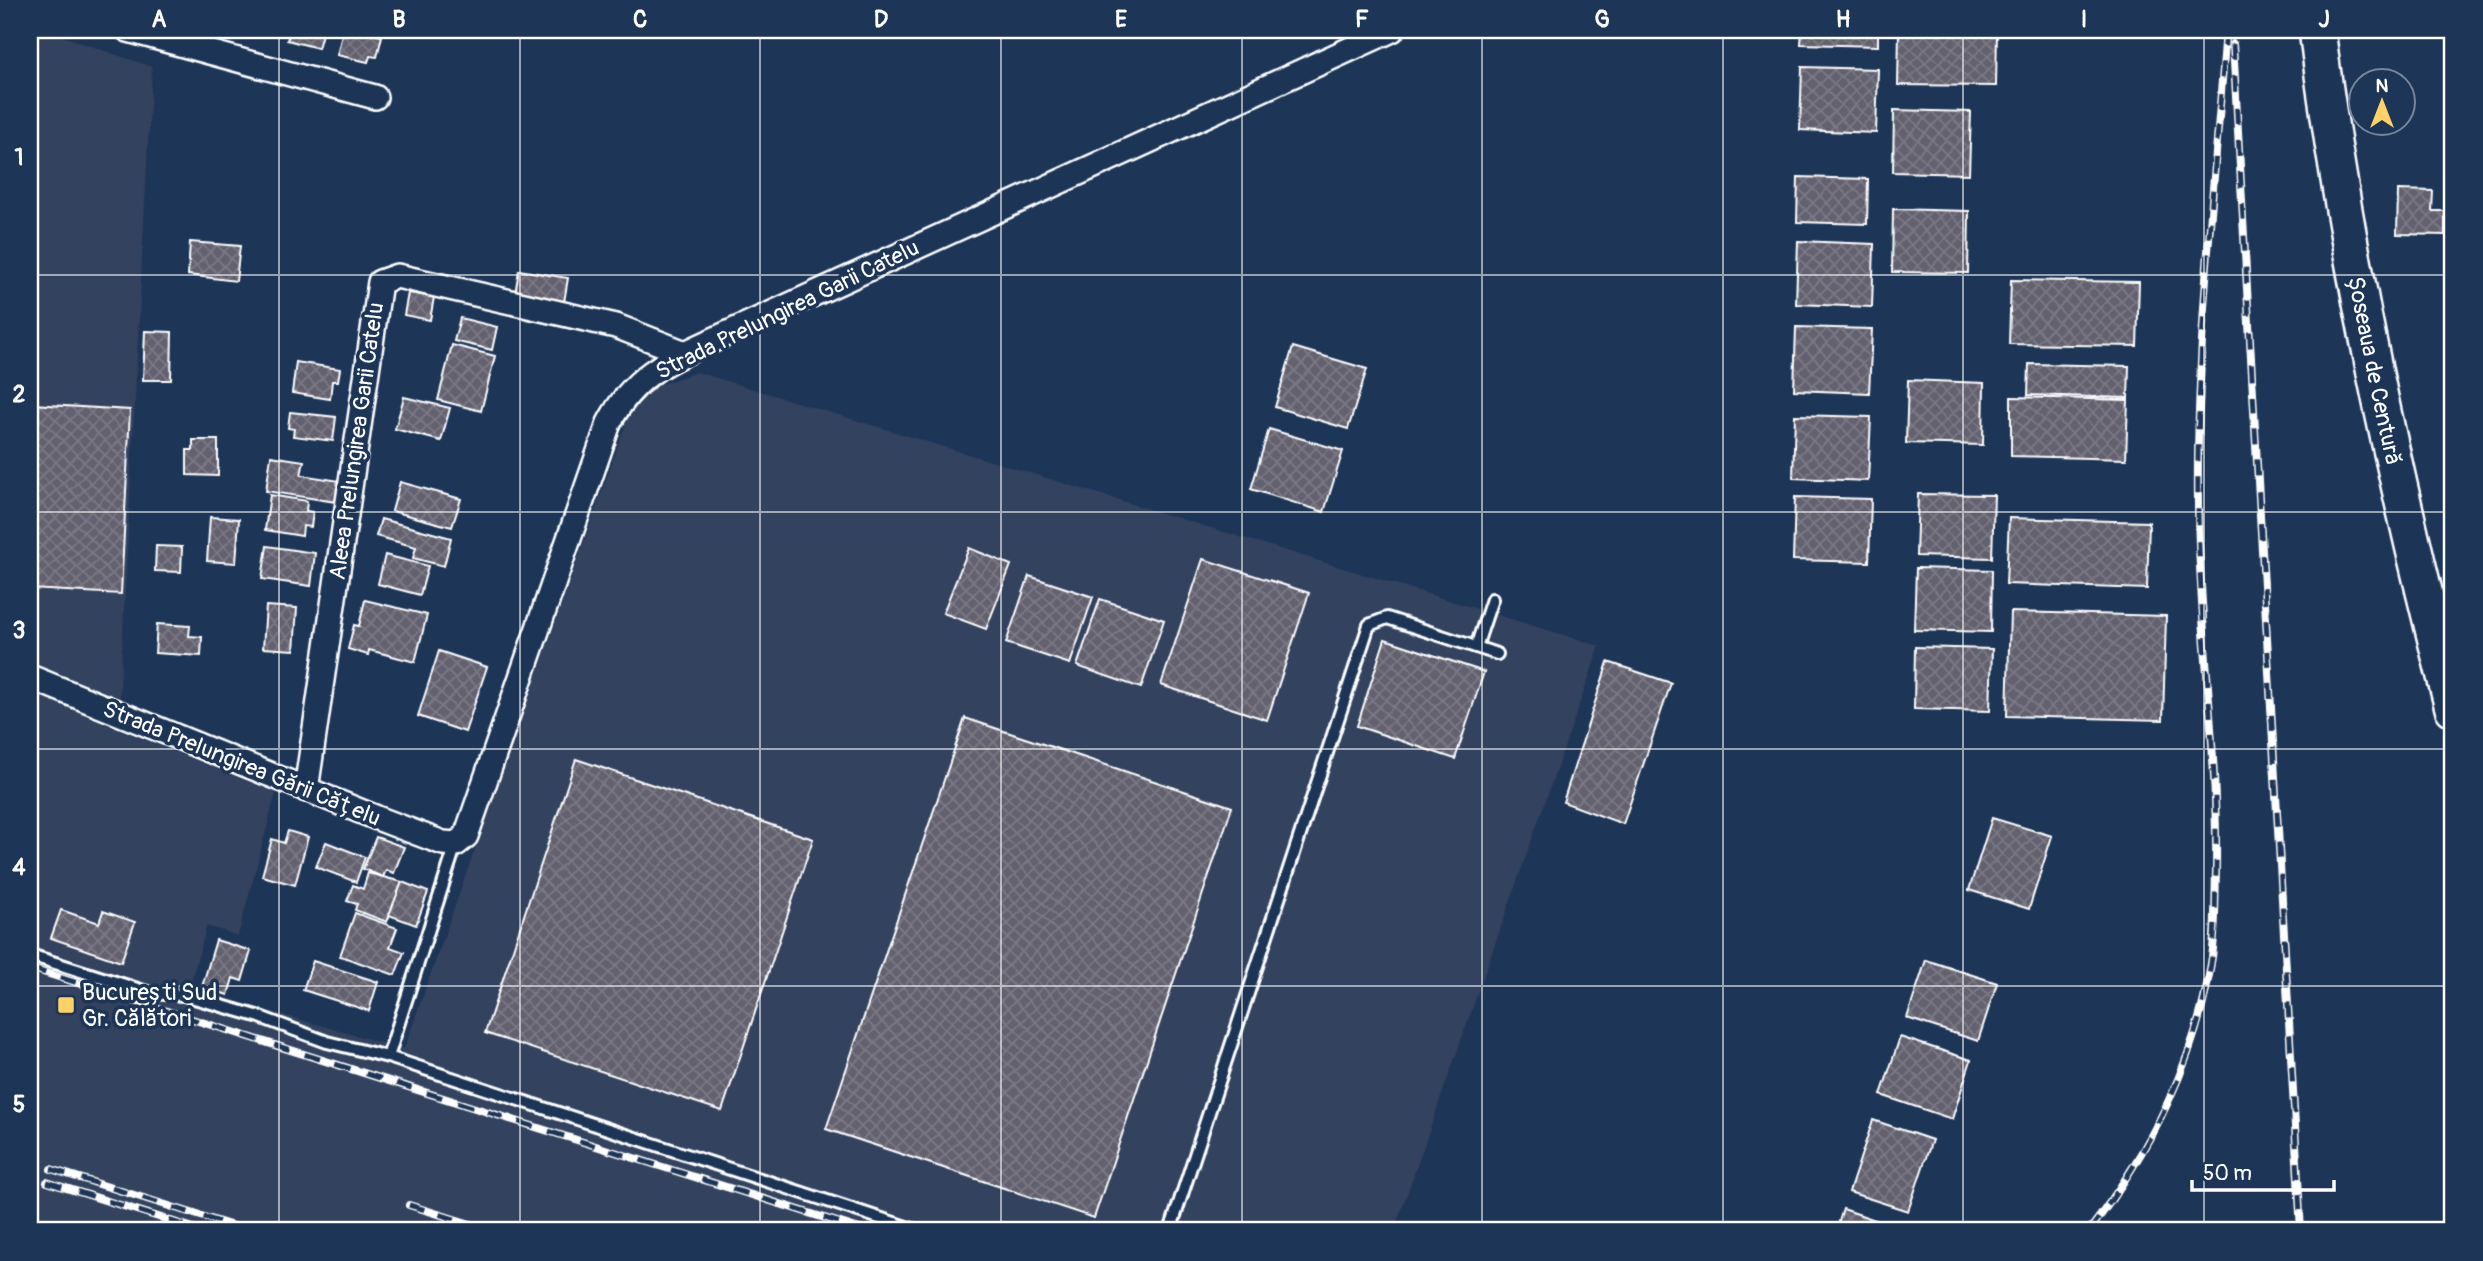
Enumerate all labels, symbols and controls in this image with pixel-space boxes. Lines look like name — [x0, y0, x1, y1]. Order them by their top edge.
text: A — [152, 5, 167, 34]
text: B — [392, 5, 406, 34]
text: C — [633, 5, 647, 34]
text: D — [874, 5, 888, 34]
text: E — [1115, 5, 1127, 34]
text: F — [1355, 5, 1369, 34]
text: G — [1594, 5, 1610, 34]
text: H — [1836, 5, 1850, 34]
text: I — [2081, 5, 2087, 34]
text: J — [2318, 5, 2330, 34]
north arrow — [2346, 66, 2416, 136]
text: N — [2376, 74, 2389, 98]
text: 1 — [15, 143, 24, 172]
street label: Strada Prelungirea Garii Catelu — [651, 233, 924, 386]
street label: Șoseaua de Centură — [2341, 274, 2408, 468]
street label: Aleea Prelungirea Garii Catelu — [323, 301, 390, 582]
text: 2 — [13, 380, 26, 409]
text: 3 — [13, 616, 25, 645]
street label: Strada Prelungirea Gării Cățelu — [99, 694, 385, 833]
text: 4 — [12, 853, 26, 882]
place label: București Sud Gr. Călători — [82, 978, 217, 1033]
marker: București Sud Gr. Călători — [56, 995, 76, 1015]
text: 5 — [13, 1090, 25, 1119]
scale bar — [2192, 1149, 2334, 1193]
text: 50 m — [2203, 1160, 2252, 1187]

